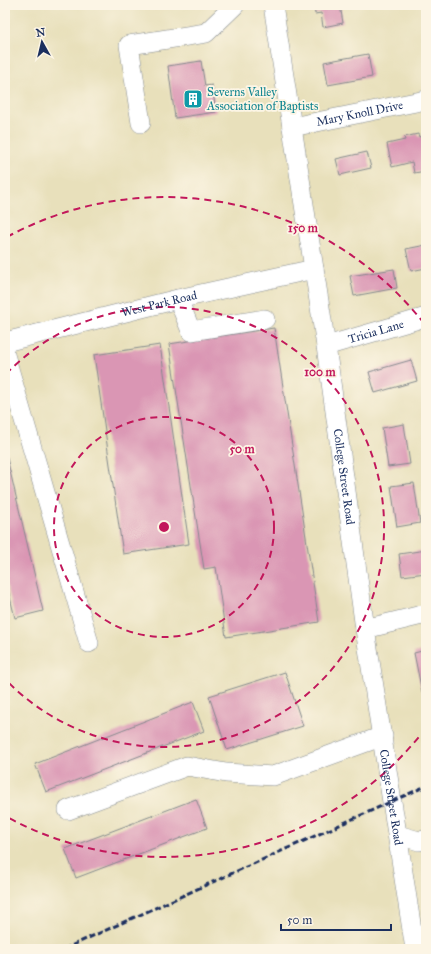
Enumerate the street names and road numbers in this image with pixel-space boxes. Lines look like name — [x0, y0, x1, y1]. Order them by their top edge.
street label: Mary Knoll Drive — [315, 98, 404, 129]
street label: West Park Road — [120, 288, 198, 320]
street label: Tricia Lane — [347, 317, 405, 346]
street label: College Street Road — [330, 428, 358, 526]
street label: College Street Road — [377, 748, 406, 846]

